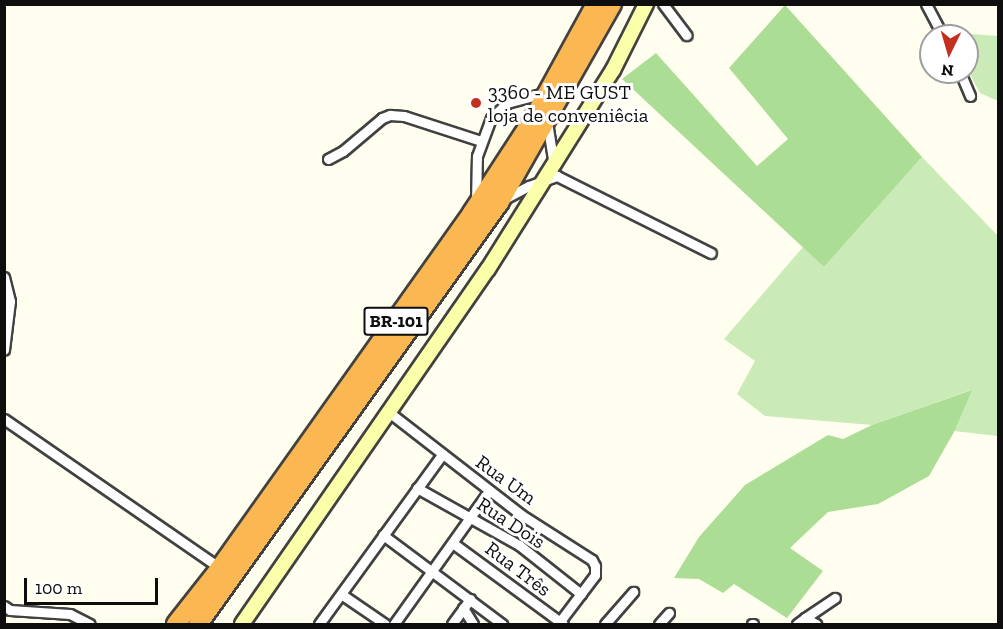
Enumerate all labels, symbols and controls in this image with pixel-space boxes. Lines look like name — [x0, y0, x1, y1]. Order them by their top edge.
north arrow — [919, 24, 979, 84]
text: N — [941, 60, 954, 80]
place label: 3360 - ME GUST loja de conveniêcia — [488, 80, 648, 127]
marker: 3360 - ME GUST loja de conveniêcia — [469, 96, 483, 110]
road number: BR-101 — [363, 306, 429, 336]
street label: Rua Um — [471, 450, 541, 510]
street label: Rua Dois — [472, 492, 550, 554]
street label: Rua Três — [480, 536, 556, 602]
scale bar — [27, 566, 160, 604]
text: 100 m — [35, 577, 82, 599]

